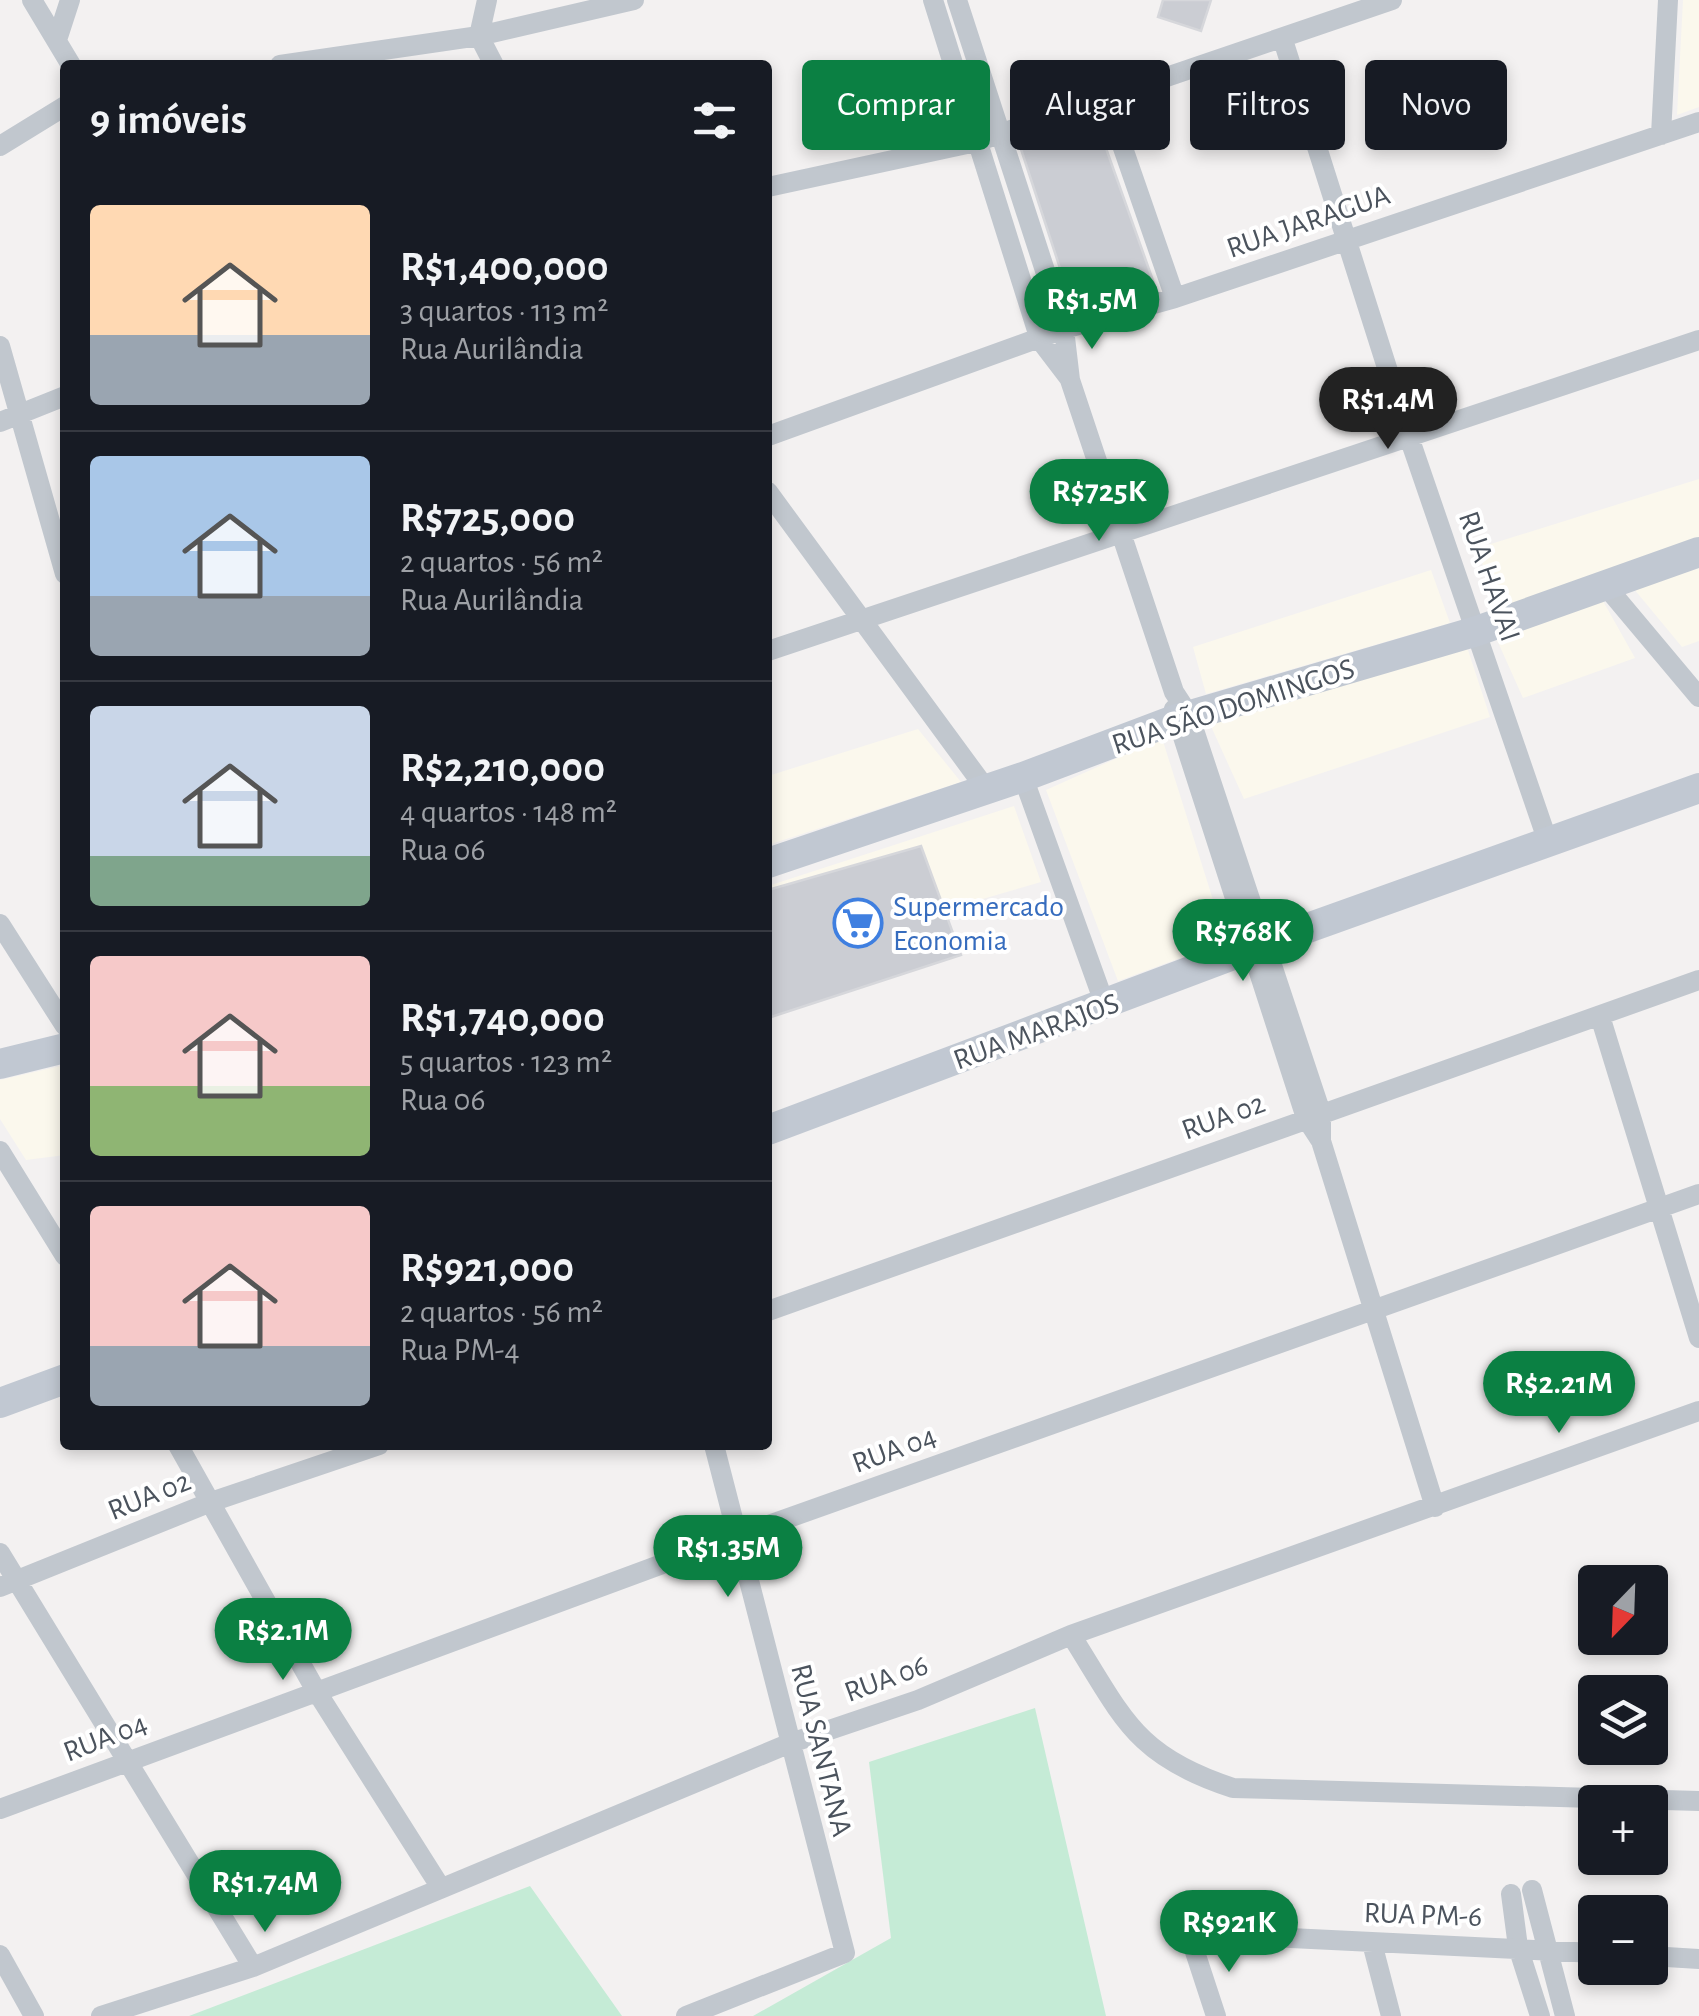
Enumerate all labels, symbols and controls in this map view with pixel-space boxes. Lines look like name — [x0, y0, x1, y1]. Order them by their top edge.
chip: Comprar — [802, 60, 990, 150]
chip: Alugar — [1010, 60, 1170, 150]
chip: Filtros — [1190, 60, 1345, 150]
chip: Novo — [1365, 60, 1507, 150]
icon: filters — [687, 93, 742, 148]
text: 9 imóveis — [90, 99, 247, 141]
street label: RUA JARAGUA — [1223, 180, 1394, 264]
icon: home — [170, 245, 290, 365]
text: R$1,400,000 — [400, 246, 609, 288]
pin: R$1.5M — [1011, 267, 1173, 352]
text: R$1.5M — [1046, 283, 1138, 315]
text: 3 quartos · 113 m² — [400, 295, 608, 327]
text: Rua Aurilândia — [400, 333, 583, 365]
pin: R$1.4M — [1307, 367, 1469, 452]
text: R$1.4M — [1341, 383, 1435, 415]
pin: R$725K — [1018, 459, 1180, 544]
text: R$725K — [1052, 475, 1146, 507]
icon: home — [170, 496, 290, 616]
text: R$725,000 — [400, 497, 575, 539]
street label: RUA HAVAI — [1453, 507, 1525, 645]
text: 2 quartos · 56 m² — [400, 546, 603, 578]
text: Rua Aurilândia — [400, 584, 583, 616]
street label: RUA SÃO DOMINGOS — [1108, 652, 1358, 760]
icon: home — [170, 746, 290, 866]
text: R$2,210,000 — [400, 747, 605, 789]
text: 4 quartos · 148 m² — [400, 796, 617, 828]
text: Rua 06 — [400, 834, 485, 866]
place label: Supermercado Economia — [893, 892, 1064, 956]
supermarket icon: Supermercado Economia — [832, 897, 884, 949]
pin: R$768K — [1162, 899, 1324, 984]
text: R$768K — [1194, 915, 1292, 947]
street label: RUA MARAJOS — [950, 988, 1123, 1076]
icon: home — [170, 996, 290, 1116]
text: R$1,740,000 — [400, 997, 605, 1039]
text: 5 quartos · 123 m² — [400, 1046, 612, 1078]
text: Rua 06 — [400, 1084, 485, 1116]
street label: RUA 02 — [1178, 1088, 1269, 1146]
icon: home — [170, 1246, 290, 1366]
text: R$921,000 — [400, 1247, 574, 1289]
text: 2 quartos · 56 m² — [400, 1296, 603, 1328]
text: Rua PM-4 — [400, 1334, 520, 1366]
pin: R$2.21M — [1467, 1351, 1651, 1436]
text: R$2.21M — [1505, 1367, 1613, 1399]
street label: RUA 04 — [848, 1421, 940, 1479]
street label: RUA 02 — [104, 1466, 195, 1526]
pin: R$1.35M — [636, 1515, 820, 1600]
text: R$1.35M — [675, 1531, 781, 1563]
north arrow — [1578, 1565, 1668, 1655]
map controls — [1578, 1565, 1668, 1985]
pin: R$2.1M — [202, 1598, 364, 1683]
text: R$2.1M — [237, 1614, 329, 1646]
street label: RUA 06 — [841, 1650, 932, 1708]
street label: RUA SANTANA — [785, 1661, 857, 1839]
button: layers — [1578, 1675, 1668, 1765]
street label: RUA 04 — [59, 1708, 151, 1768]
button: + — [1578, 1785, 1668, 1875]
pin: R$1.74M — [173, 1850, 357, 1935]
text: R$1.74M — [211, 1866, 319, 1898]
pin: R$921K — [1148, 1890, 1310, 1975]
button: − — [1578, 1895, 1668, 1985]
street label: RUA PM-6 — [1363, 1898, 1483, 1932]
text: R$921K — [1182, 1906, 1276, 1938]

